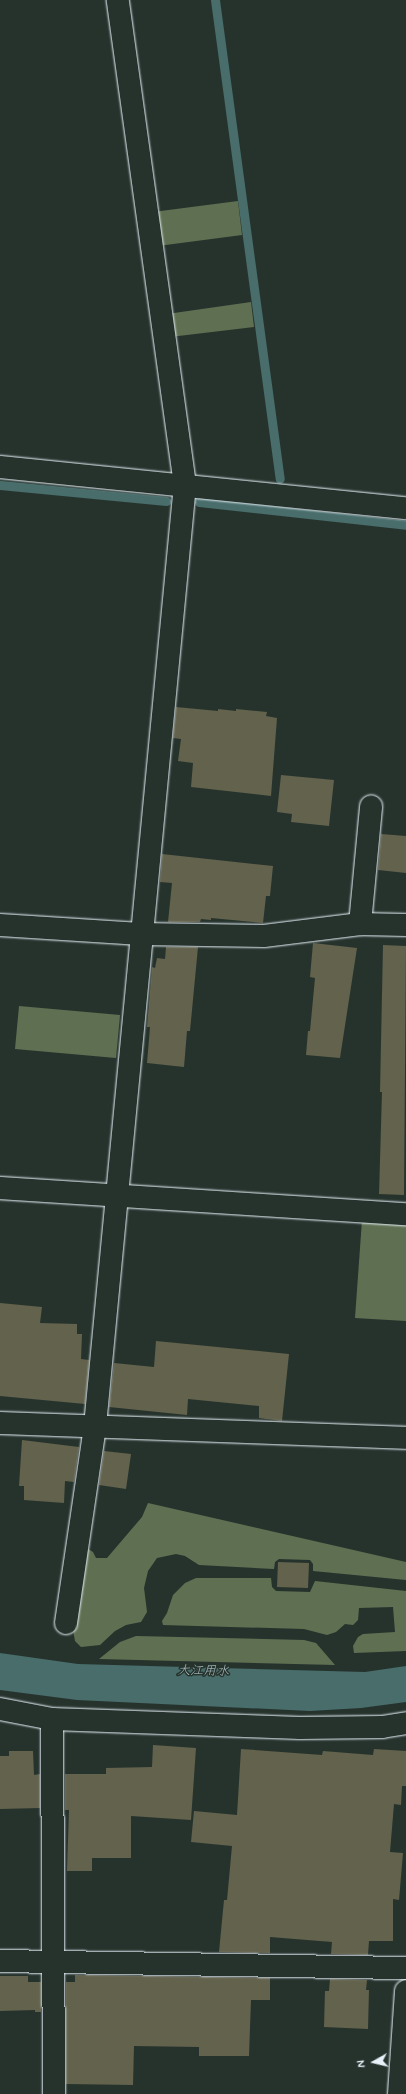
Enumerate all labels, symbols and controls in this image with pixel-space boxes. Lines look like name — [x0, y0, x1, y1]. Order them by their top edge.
water label: 大江用水 — [177, 1664, 229, 1680]
north arrow — [354, 2042, 394, 2082]
text: N — [355, 2059, 370, 2068]

